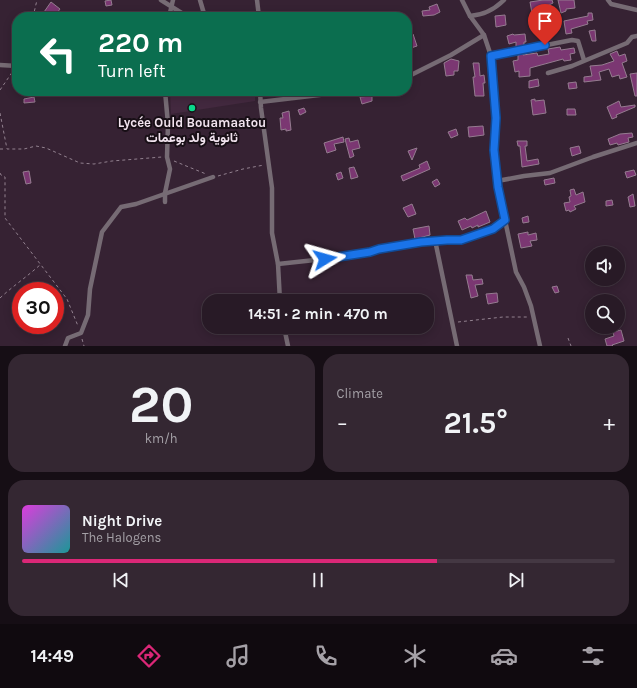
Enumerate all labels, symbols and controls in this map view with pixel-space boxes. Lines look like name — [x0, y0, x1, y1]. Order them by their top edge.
pin — [528, 4, 562, 45]
icon: arrive — [534, 10, 556, 32]
text: 220 m — [98, 26, 183, 59]
icon: left — [32, 28, 84, 80]
text: Turn left — [98, 60, 166, 82]
marker: Lycée Ould Bouamaatou ثانوية ولد بوعمات — [187, 103, 197, 113]
place label: Lycée Ould Bouamaatou ثانوية ولد بوعمات — [118, 115, 266, 146]
position arrow — [304, 238, 346, 280]
map controls — [585, 246, 625, 334]
button: sound — [585, 246, 625, 286]
speed limit sign: 30 — [12, 282, 64, 334]
button: search — [585, 294, 625, 334]
text: 14:51 · 2 min · 470 m — [248, 305, 388, 323]
text: 20 — [129, 374, 193, 435]
text: Climate — [337, 386, 383, 401]
text: 21.5° — [444, 405, 508, 441]
text: − — [337, 410, 348, 436]
text: + — [603, 410, 615, 436]
text: km/h — [145, 431, 178, 446]
text: Night Drive — [82, 512, 162, 530]
text: The Halogens — [82, 530, 161, 545]
icon: previous — [110, 569, 132, 591]
icon: pause — [307, 569, 329, 591]
icon: next — [505, 569, 527, 591]
icon: directions — [135, 642, 163, 670]
icon: music — [224, 642, 252, 670]
icon: phone — [312, 642, 340, 670]
icon: climate — [401, 642, 429, 670]
icon: car — [490, 642, 518, 670]
icon: filters — [579, 642, 607, 670]
text: 14:49 — [30, 645, 74, 667]

